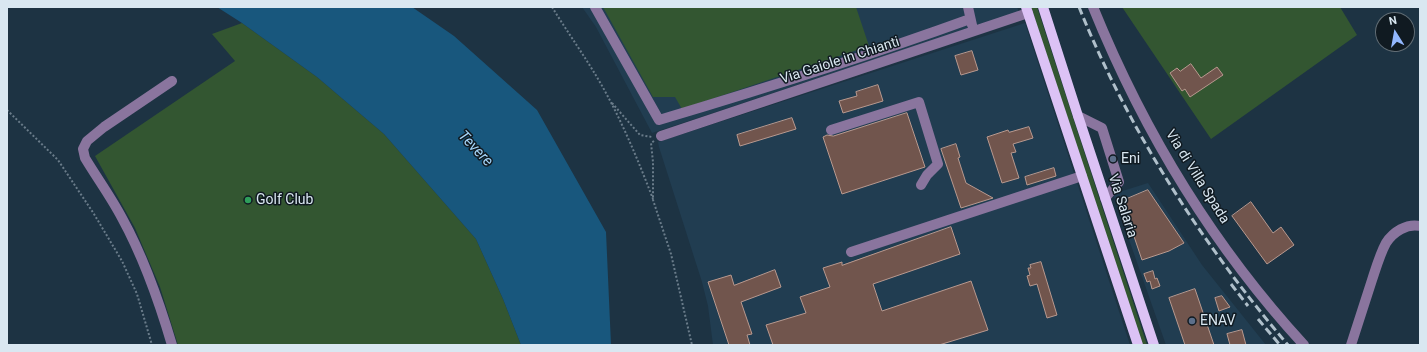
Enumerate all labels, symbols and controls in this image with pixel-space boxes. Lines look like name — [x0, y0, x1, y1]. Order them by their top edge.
north arrow — [1375, 12, 1415, 52]
text: N — [1388, 14, 1398, 28]
street label: Via Gaiole in Chianti — [778, 34, 902, 88]
water label: Tevere — [454, 127, 496, 171]
street label: Via di Villa Spada — [1161, 127, 1233, 227]
place label: Eni — [1121, 151, 1140, 167]
marker: Eni — [1108, 154, 1118, 164]
street label: Via Salaria — [1104, 172, 1140, 240]
place label: Golf Club — [256, 192, 313, 208]
marker: Golf Club — [243, 195, 253, 205]
place label: ENAV — [1200, 313, 1236, 329]
marker: ENAV — [1187, 316, 1197, 326]

